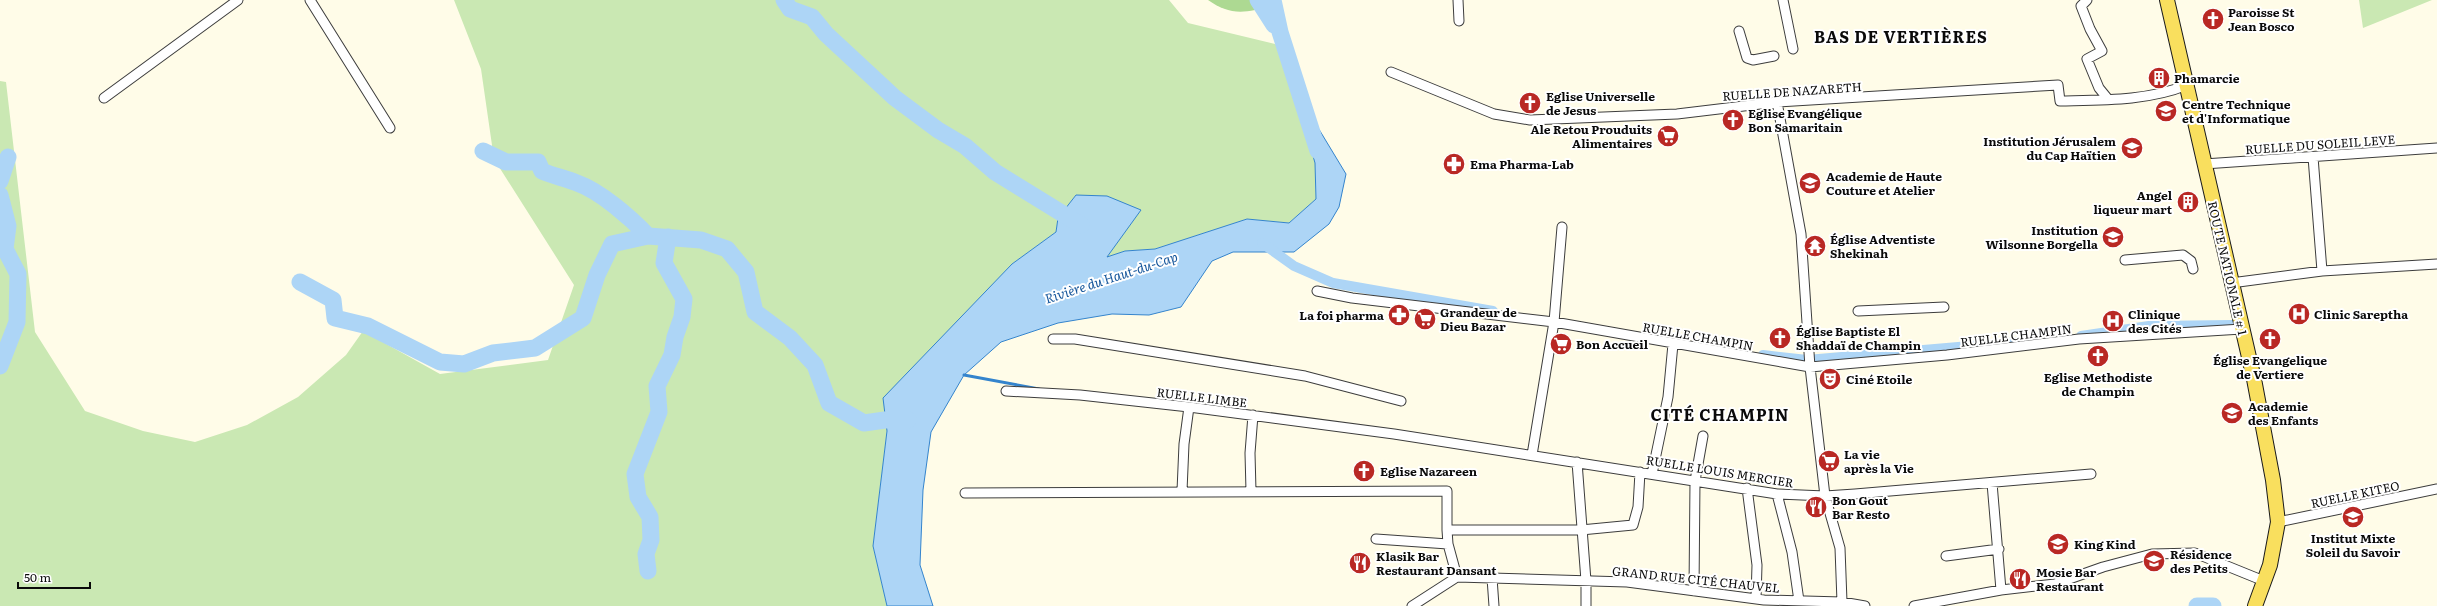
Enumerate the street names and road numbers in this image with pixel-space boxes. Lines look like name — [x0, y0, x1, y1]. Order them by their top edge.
street label: RUELLE DE NAZARETH — [1722, 77, 1862, 105]
street label: RUELLE DU SOLEIL LEVE — [2244, 130, 2396, 158]
street label: ROUTE NATIONALE # 1 — [2204, 199, 2252, 337]
street label: RUELLE CHAMPIN — [1641, 317, 1755, 355]
street label: RUELLE CHAMPIN — [1959, 319, 2073, 351]
street label: RUELLE LIMBE — [1156, 383, 1249, 412]
street label: RUELLE LOUIS MERCIER — [1645, 450, 1795, 492]
street label: RUELLE KITEO — [2309, 476, 2401, 512]
street label: GRAND RUE CITÉ CHAUVEL — [1611, 561, 1781, 597]

